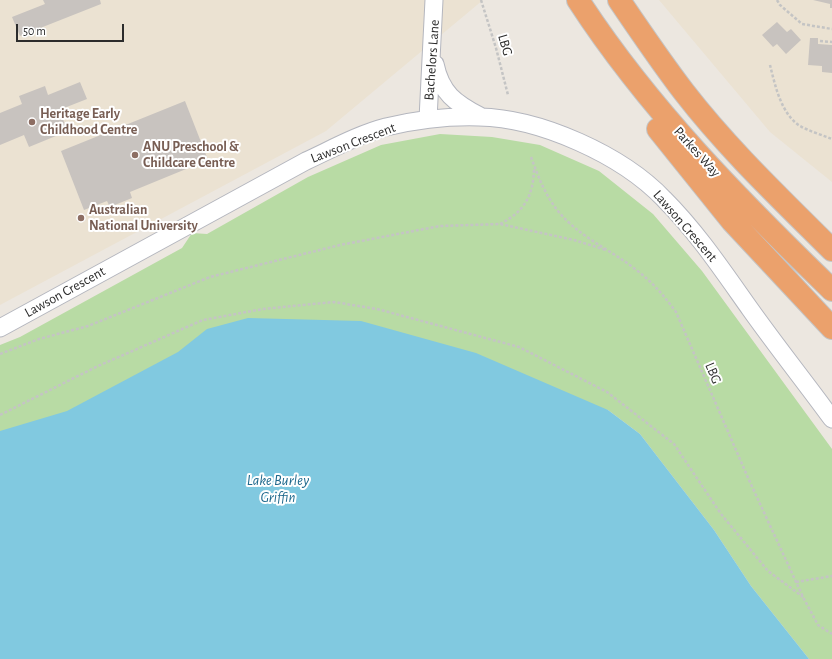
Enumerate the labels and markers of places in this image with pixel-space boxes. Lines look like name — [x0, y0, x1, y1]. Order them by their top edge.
place label: Heritage Early Childhood Centre — [40, 106, 137, 138]
marker: Heritage Early Childhood Centre — [27, 117, 37, 127]
place label: ANU Preschool & Childcare Centre — [143, 139, 239, 172]
marker: ANU Preschool & Childcare Centre — [130, 150, 140, 160]
place label: Australian National University — [89, 202, 198, 234]
marker: Australian National University — [76, 213, 86, 223]

